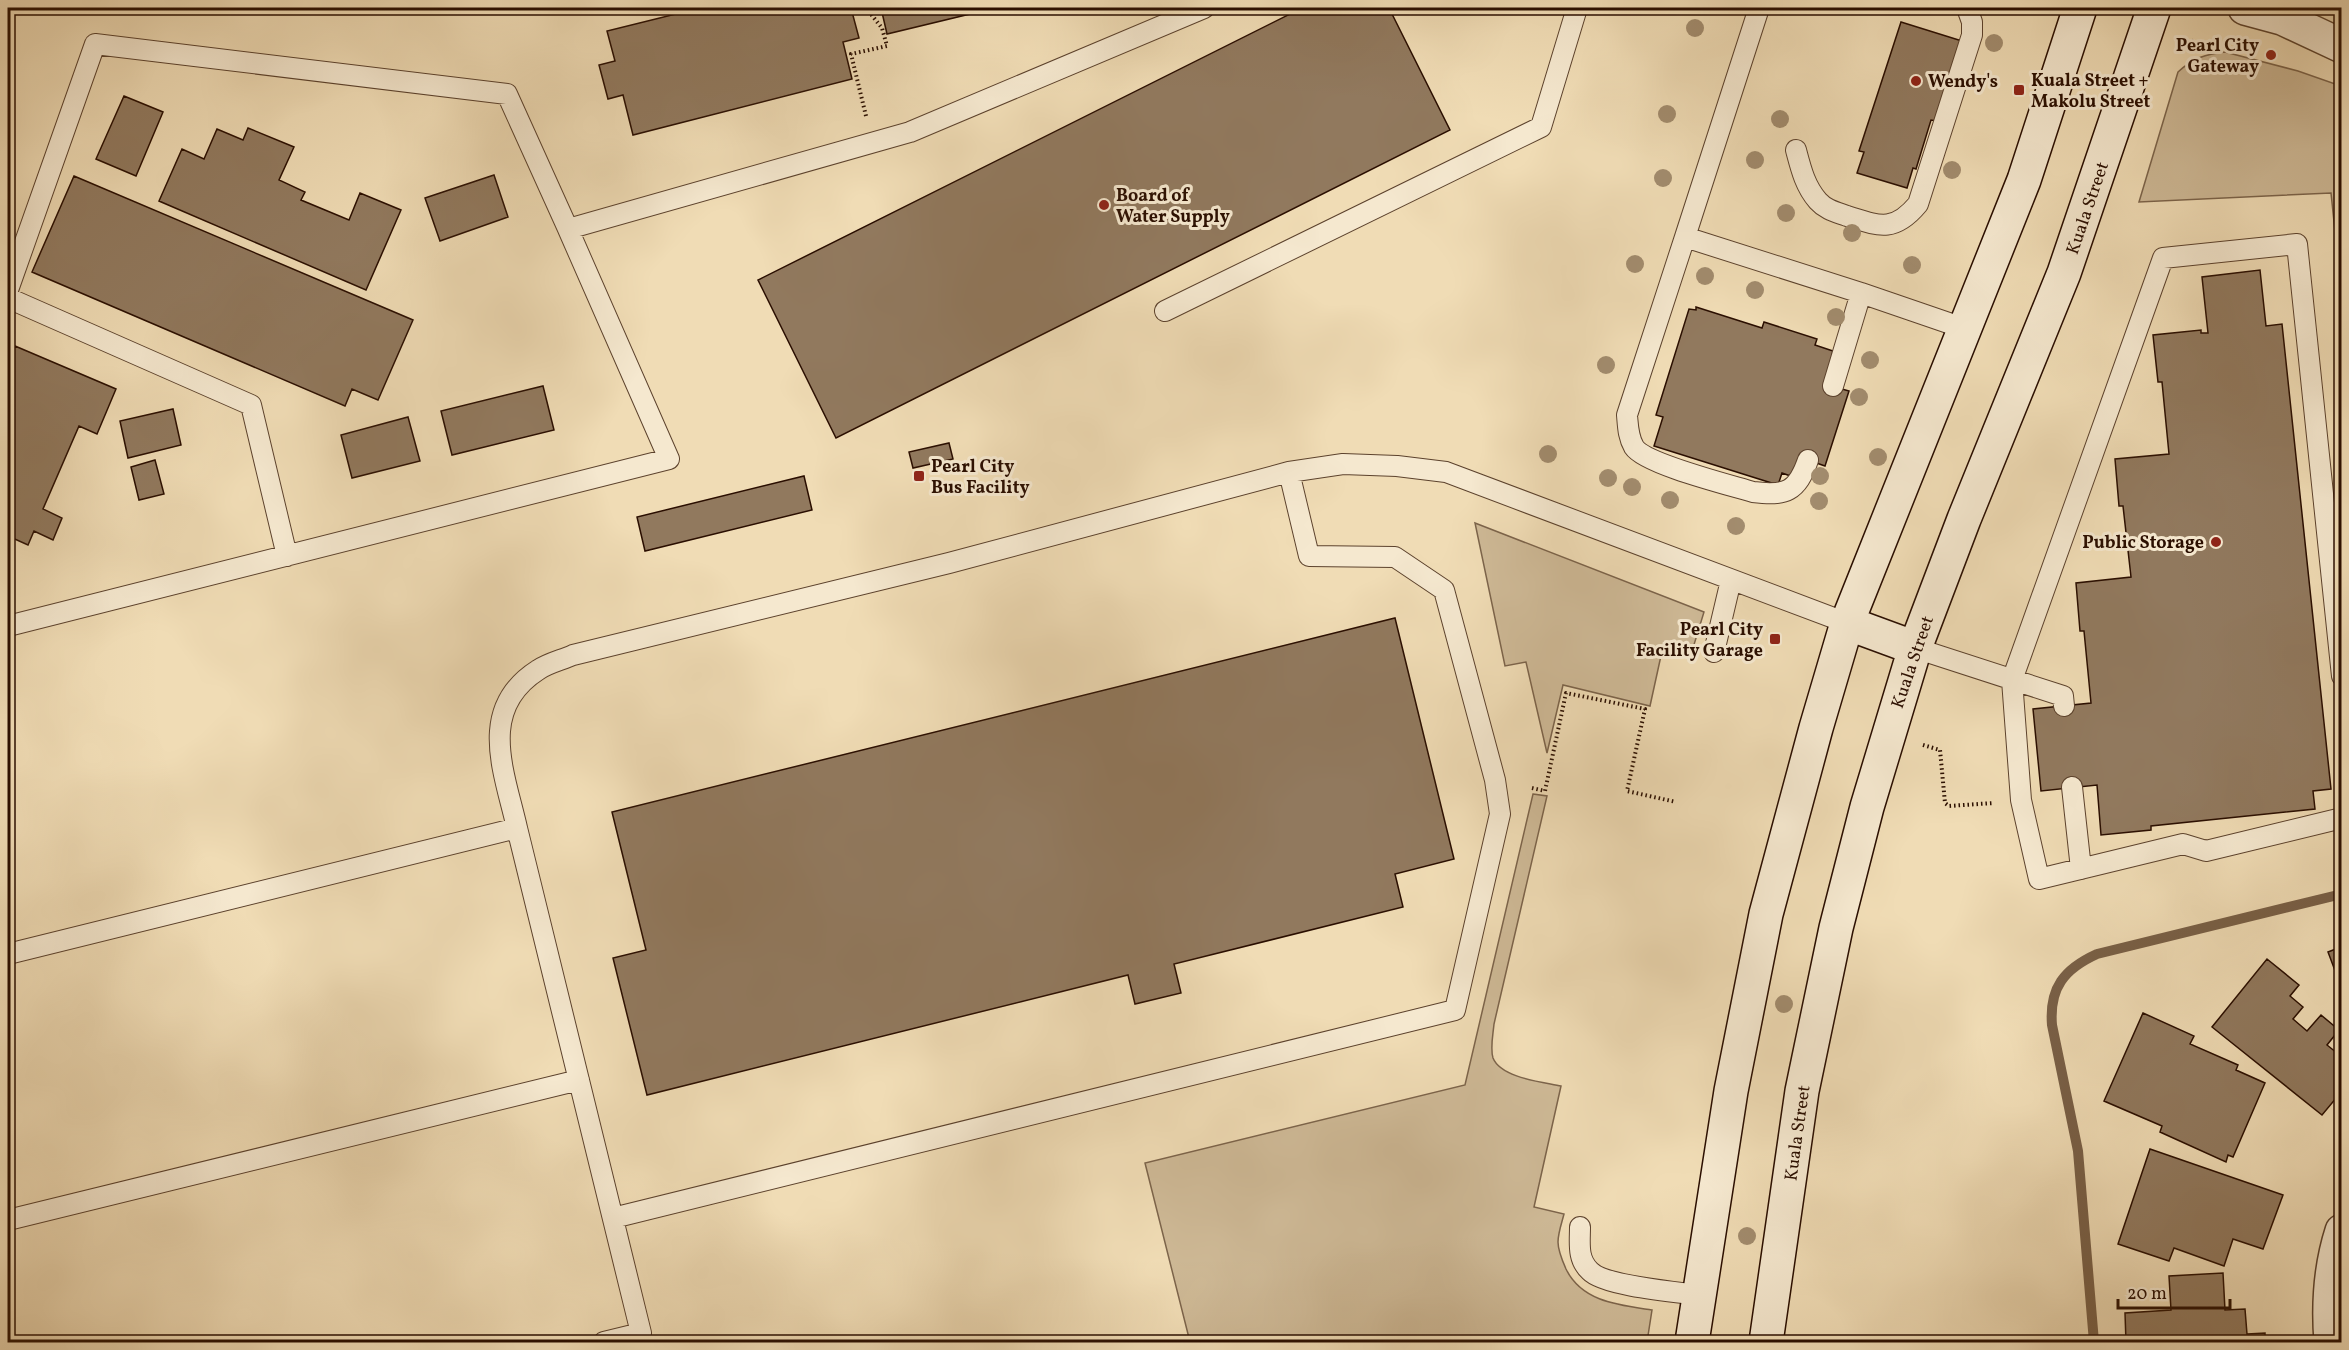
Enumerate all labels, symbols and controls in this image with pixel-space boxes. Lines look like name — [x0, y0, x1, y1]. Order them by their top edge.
place label: Pearl City Gateway — [2176, 34, 2259, 80]
marker: Pearl City Gateway — [2264, 48, 2278, 62]
place label: Kuala Street + Makolu Street — [2031, 69, 2151, 115]
place label: Wendy's — [1928, 70, 1998, 95]
marker: Wendy's — [1909, 74, 1923, 88]
marker: Kuala Street + Makolu Street — [2012, 83, 2026, 97]
street label: Kuala Street — [2061, 159, 2116, 258]
place label: Board of Water Supply — [1116, 184, 1230, 230]
marker: Board of Water Supply — [1097, 198, 1111, 212]
place label: Pearl City Bus Facility — [931, 455, 1030, 501]
marker: Pearl City Bus Facility — [912, 469, 926, 483]
place label: Public Storage — [2082, 531, 2204, 556]
marker: Public Storage — [2209, 535, 2223, 549]
street label: Kuala Street — [1886, 613, 1941, 712]
place label: Pearl City Facility Garage — [1636, 618, 1763, 664]
marker: Pearl City Facility Garage — [1768, 632, 1782, 646]
street label: Kuala Street — [1779, 1084, 1818, 1183]
scale bar — [2118, 1272, 2230, 1310]
text: 20 m — [2127, 1282, 2167, 1307]

